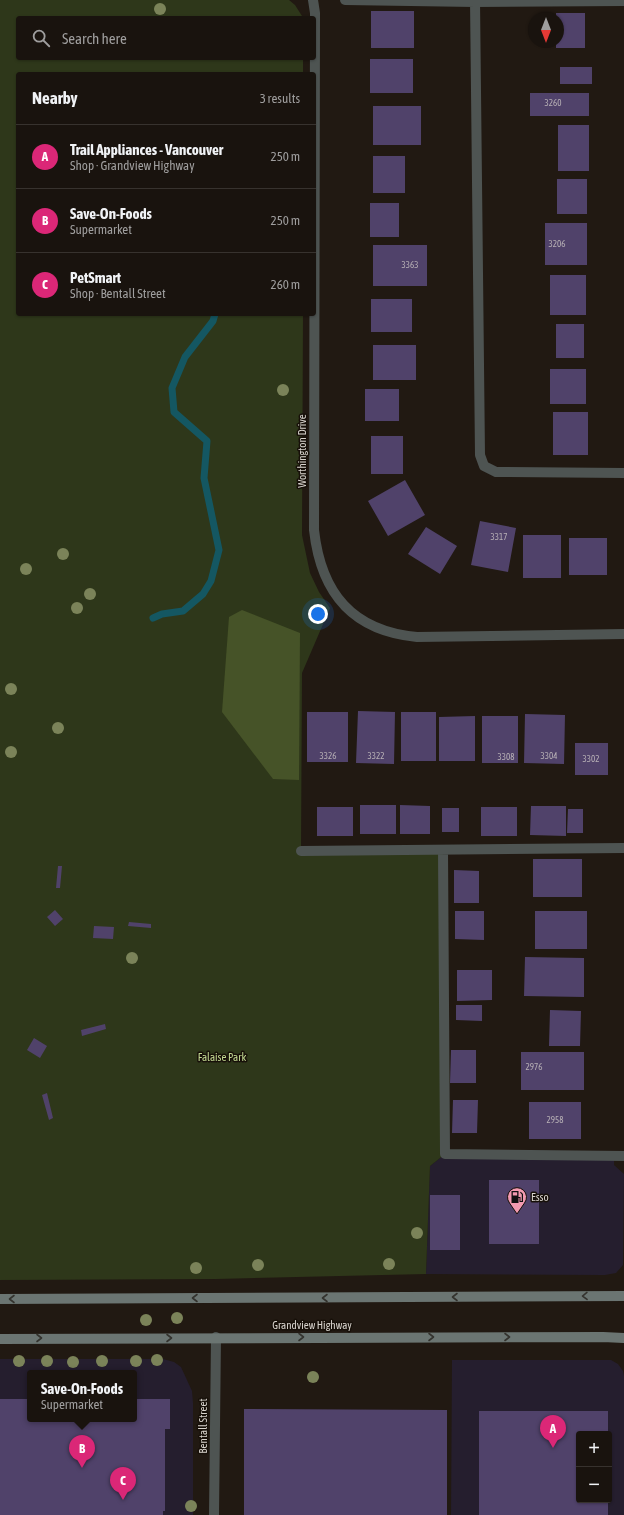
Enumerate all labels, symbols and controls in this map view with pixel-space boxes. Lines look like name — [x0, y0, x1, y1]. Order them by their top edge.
north arrow — [528, 12, 564, 48]
search box — [16, 16, 316, 60]
icon: search — [30, 27, 52, 49]
text: Search here — [62, 30, 127, 47]
text: Nearby — [32, 88, 78, 108]
text: 3 results — [260, 91, 300, 106]
house number: 3260 — [545, 98, 561, 108]
text: Trail Appliances - Vancouver — [70, 141, 223, 158]
text: A — [42, 149, 48, 164]
text: 250 m — [271, 149, 300, 164]
text: Shop · Grandview Highway — [70, 158, 195, 173]
text: Save-On-Foods — [70, 205, 152, 222]
text: B — [42, 213, 48, 228]
text: 250 m — [271, 213, 300, 228]
text: Supermarket — [70, 222, 132, 237]
house number: 3206 — [549, 239, 565, 249]
house number: 3363 — [402, 260, 418, 270]
text: PetSmart — [70, 269, 121, 286]
text: C — [42, 277, 48, 292]
text: 260 m — [271, 277, 300, 292]
text: Shop · Bentall Street — [70, 286, 166, 301]
street label: Worthington Drive — [296, 414, 308, 488]
house number: 3317 — [491, 532, 507, 542]
your location — [308, 604, 328, 624]
house number: 3326 — [320, 751, 336, 761]
house number: 3322 — [368, 751, 384, 761]
house number: 3304 — [541, 751, 557, 761]
house number: 3308 — [498, 752, 514, 762]
house number: 3302 — [583, 754, 599, 764]
park label: Falaise Park — [198, 1051, 246, 1063]
house number: 2976 — [526, 1062, 542, 1072]
house number: 2958 — [547, 1115, 563, 1125]
fuel station icon: Esso — [506, 1186, 528, 1214]
place label: Esso — [531, 1191, 549, 1203]
one-way arrow — [582, 1292, 588, 1300]
one-way arrow — [452, 1293, 458, 1301]
one-way arrow — [192, 1294, 198, 1302]
one-way arrow — [322, 1294, 328, 1302]
one-way arrow — [9, 1295, 15, 1303]
street label: Grandview Highway — [272, 1319, 352, 1331]
one-way arrow — [298, 1333, 304, 1341]
one-way arrow — [428, 1333, 434, 1341]
one-way arrow — [504, 1333, 510, 1341]
one-way arrow — [36, 1334, 42, 1342]
one-way arrow — [166, 1334, 172, 1342]
popup — [27, 1370, 137, 1422]
text: Save-On-Foods — [41, 1380, 123, 1397]
text: Supermarket — [41, 1397, 103, 1412]
street label: Bentall Street — [197, 1398, 209, 1454]
pin: A — [540, 1415, 566, 1448]
map controls — [576, 1431, 612, 1503]
button: + — [576, 1431, 612, 1467]
pin: B — [69, 1435, 95, 1468]
pin: C — [110, 1467, 136, 1500]
button: − — [576, 1467, 612, 1503]

